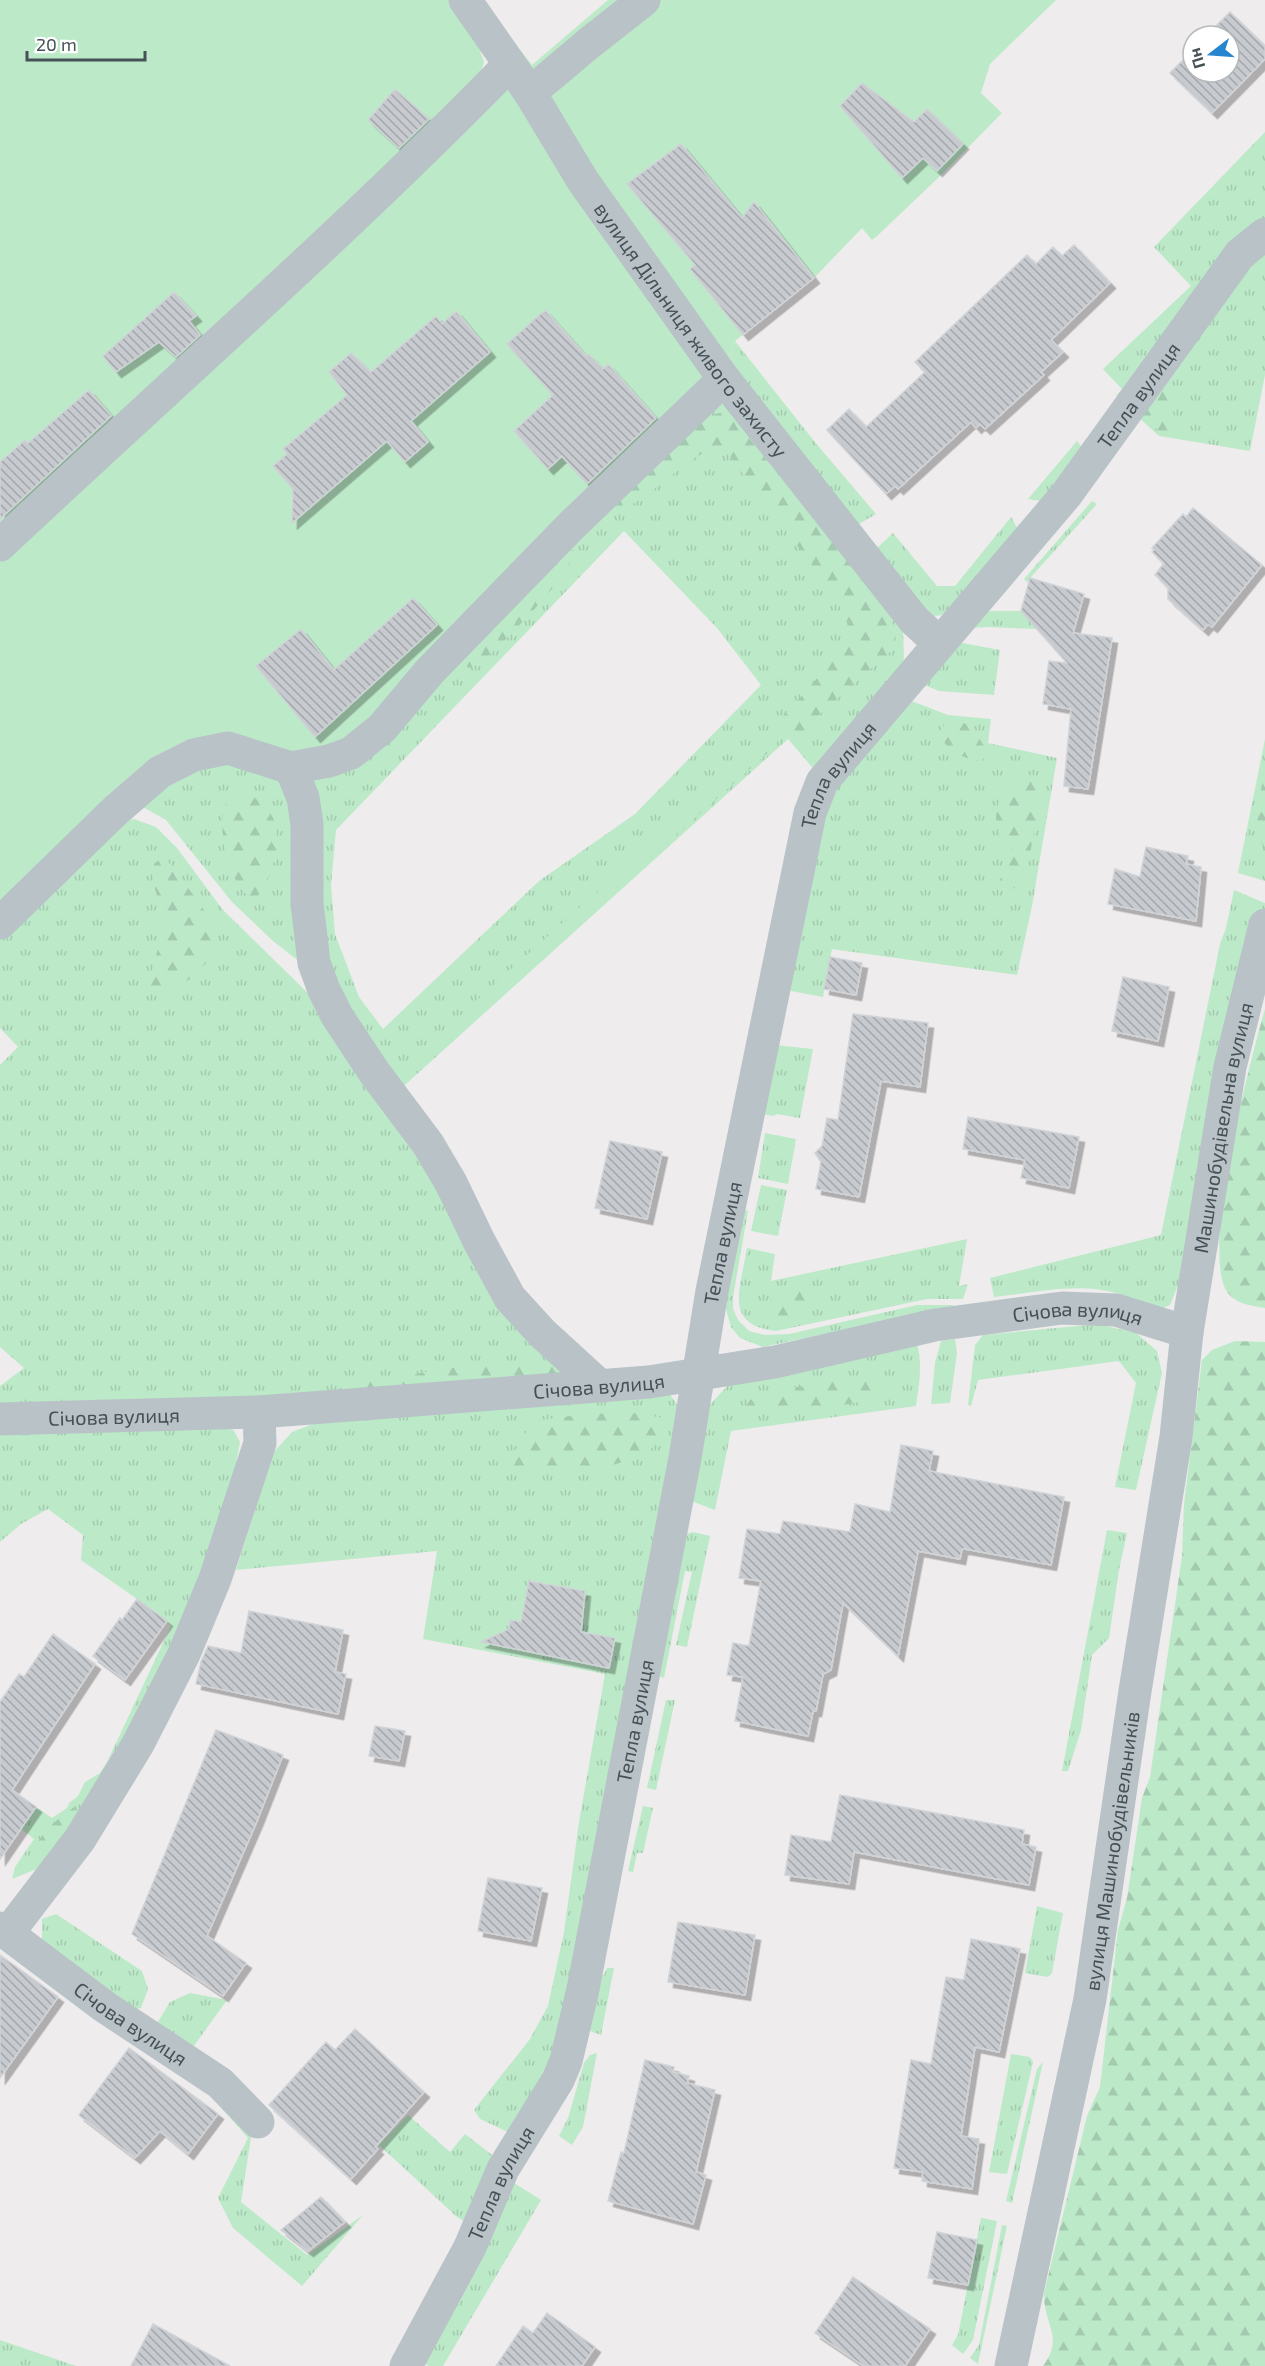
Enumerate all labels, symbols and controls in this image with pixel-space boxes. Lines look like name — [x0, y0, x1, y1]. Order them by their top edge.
scale bar — [27, 24, 146, 62]
north arrow — [1181, 24, 1241, 84]
text: 20 m — [36, 33, 77, 55]
text: Пн — [1184, 46, 1208, 71]
street label: вулиця Дільниця живого захисту — [590, 197, 793, 463]
street label: Тепла вулиця — [1092, 337, 1184, 453]
street label: Тепла вулиця — [795, 716, 881, 831]
street label: Машинобудівельна вулиця — [1188, 1000, 1258, 1255]
street label: Тепла вулиця — [698, 1179, 746, 1306]
street label: Січова вулиця — [1011, 1296, 1146, 1330]
street label: Січова вулиця — [532, 1368, 666, 1403]
street label: Січова вулиця — [48, 1402, 180, 1430]
street label: Тепла вулиця — [611, 1657, 658, 1785]
street label: вулиця Машинобудівельників — [1079, 1710, 1144, 1992]
street label: Січова вулиця — [70, 1976, 192, 2070]
street label: Тепла вулиця — [462, 2121, 539, 2244]

